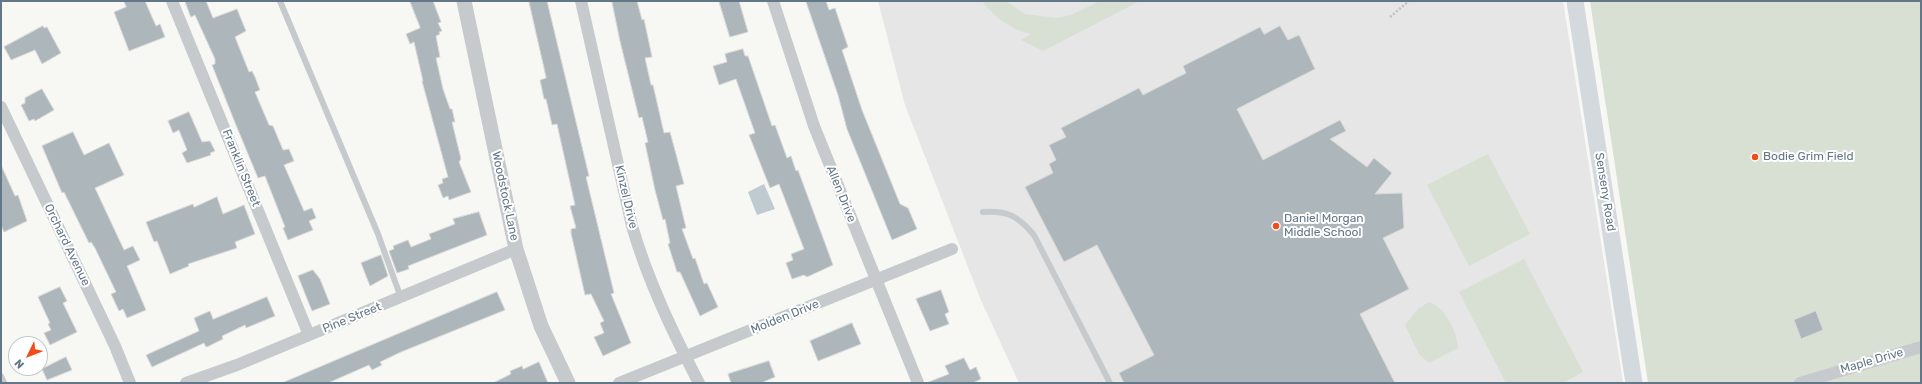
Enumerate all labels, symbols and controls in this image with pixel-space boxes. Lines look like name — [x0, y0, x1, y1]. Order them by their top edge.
street label: Franklin Street — [219, 127, 263, 209]
street label: Woodstock Lane — [488, 150, 522, 242]
place label: Bodie Grim Field — [1763, 150, 1854, 164]
street label: Senseny Road — [1592, 152, 1618, 232]
marker: Bodie Grim Field — [1750, 152, 1760, 162]
street label: Kinzel Drive — [612, 164, 640, 230]
street label: Allen Drive — [823, 164, 859, 224]
street label: Orchard Avenue — [41, 202, 93, 288]
place label: Daniel Morgan Middle School — [1284, 212, 1364, 240]
marker: Daniel Morgan Middle School — [1271, 221, 1281, 231]
street label: Molden Drive — [749, 297, 821, 337]
street label: Pine Street — [320, 300, 384, 336]
north arrow — [8, 336, 48, 376]
street label: Maple Drive — [1839, 345, 1905, 377]
text: N — [12, 357, 27, 371]

